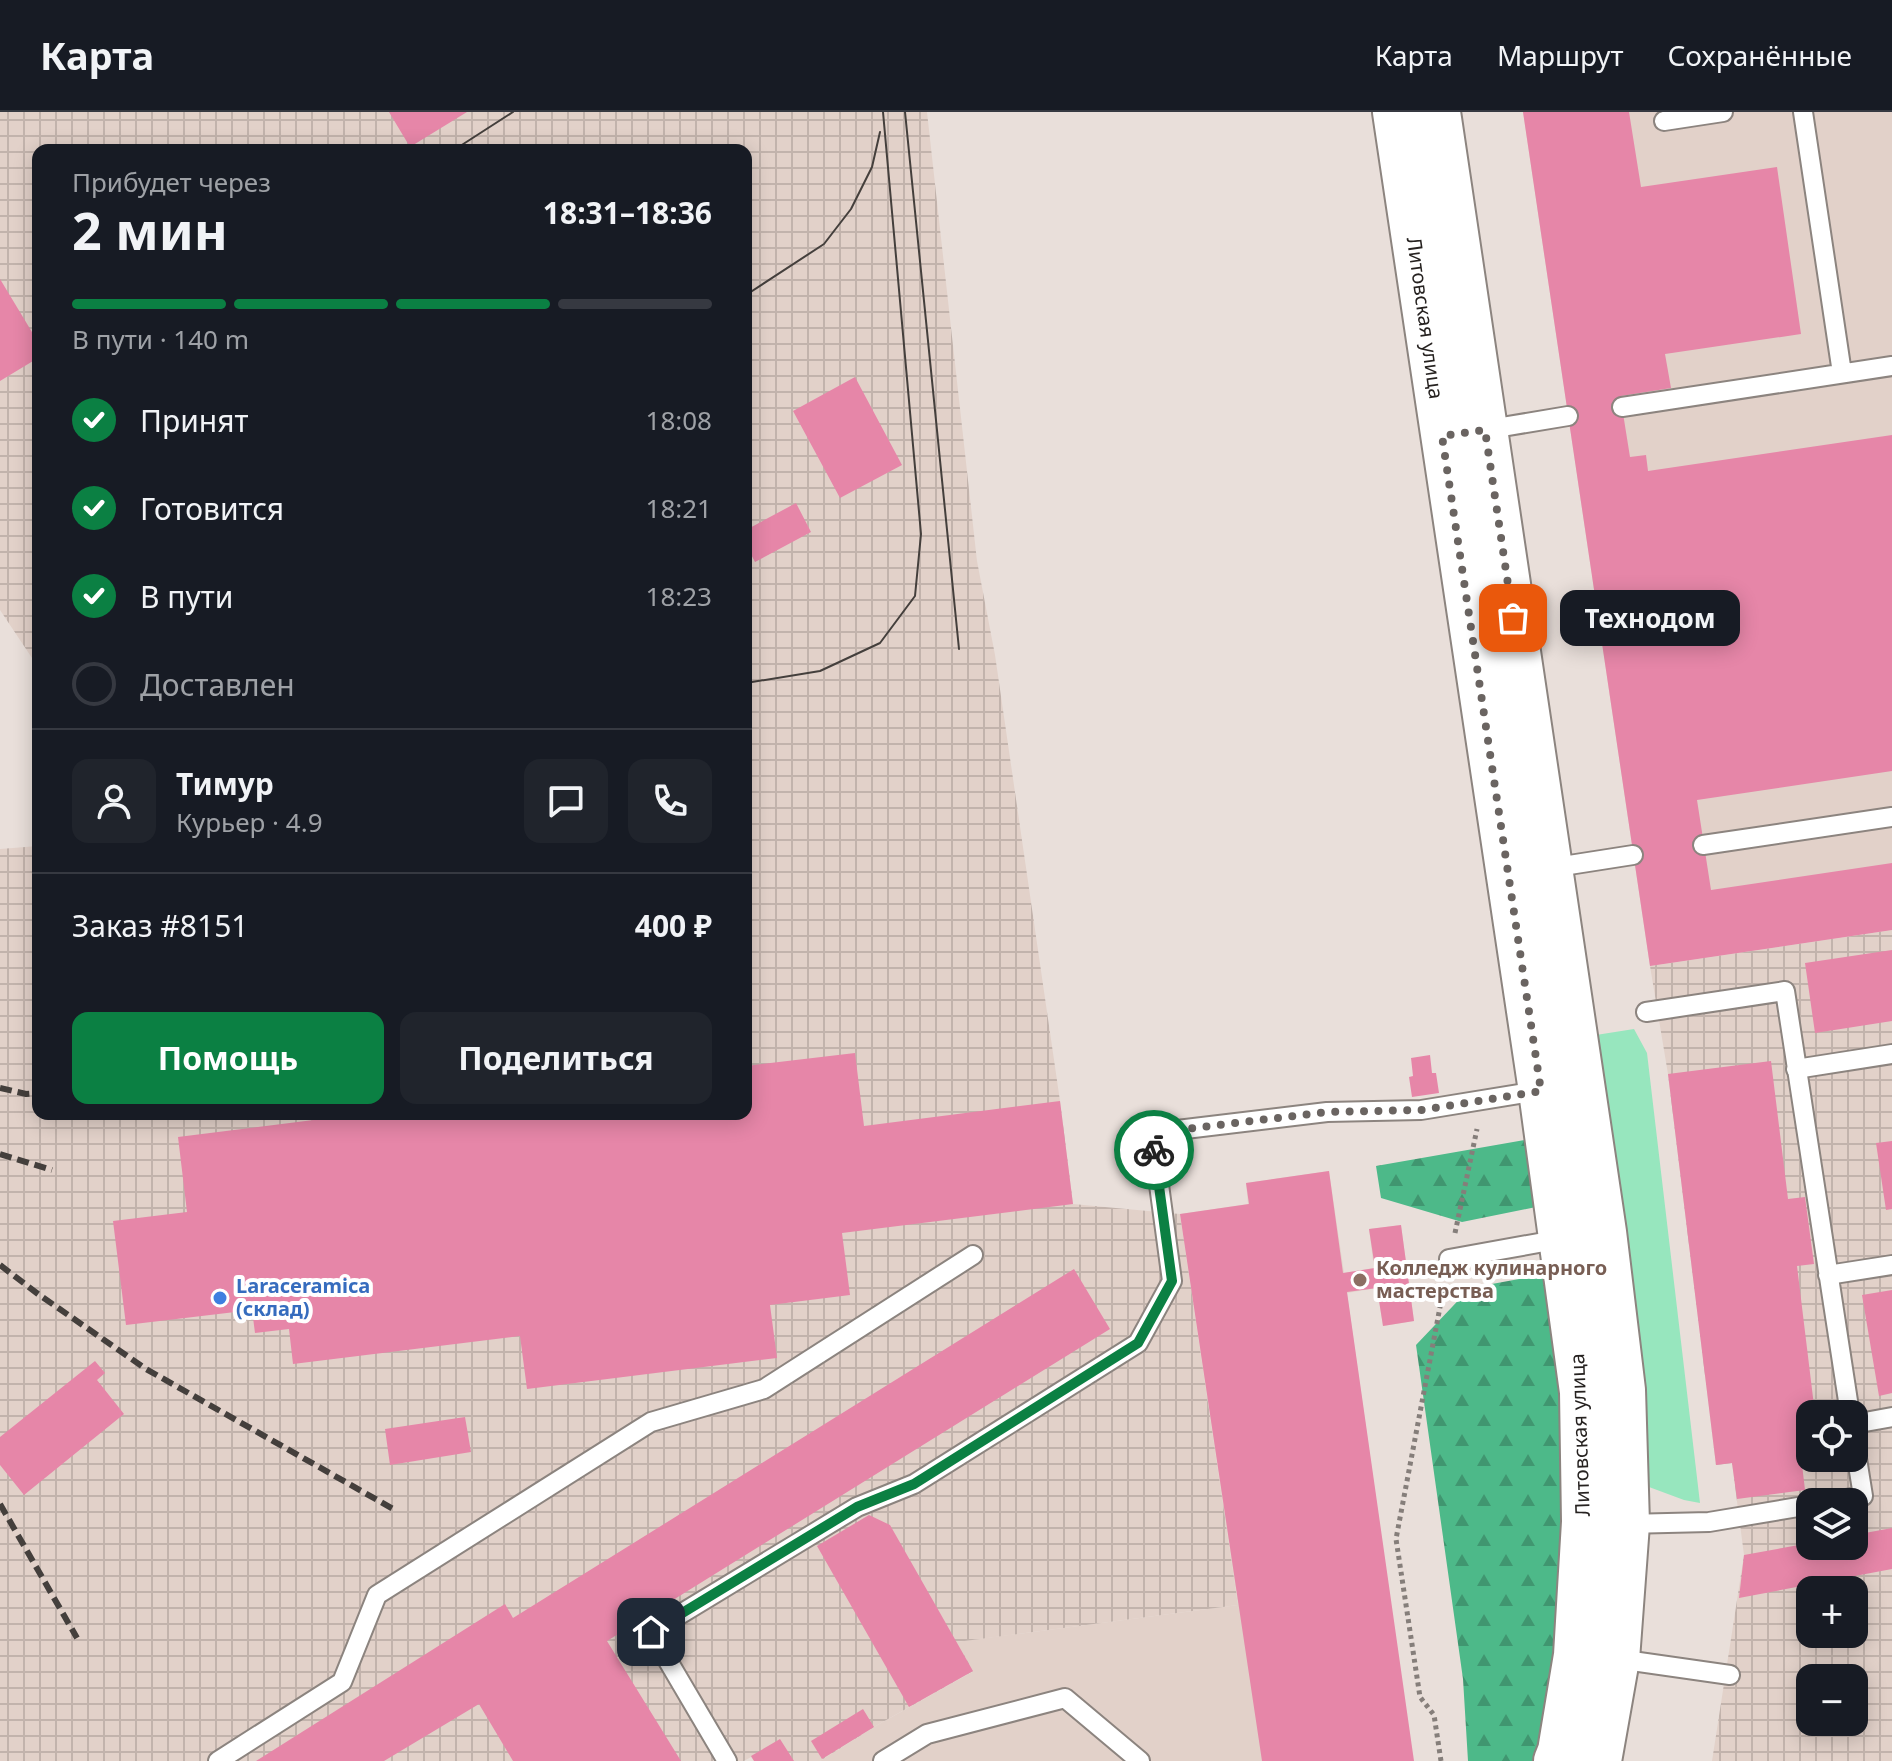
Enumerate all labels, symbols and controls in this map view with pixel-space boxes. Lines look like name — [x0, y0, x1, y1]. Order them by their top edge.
text: Карта — [40, 29, 154, 81]
text: Карта — [1375, 36, 1453, 74]
text: Маршрут — [1497, 36, 1623, 74]
text: Сохранённые — [1667, 36, 1852, 74]
text: Прибудет через — [72, 164, 271, 200]
text: 18:31–18:36 — [543, 192, 712, 233]
text: 2 мин — [72, 194, 228, 265]
street label: Литовская улица — [1401, 235, 1450, 401]
text: В пути · 140 m — [72, 321, 249, 357]
icon: check — [72, 398, 116, 442]
text: Принят — [140, 400, 249, 441]
text: 18:08 — [646, 402, 712, 438]
icon: check — [72, 486, 116, 530]
text: Готовится — [140, 488, 284, 529]
text: 18:21 — [646, 490, 712, 526]
icon: check — [72, 574, 116, 618]
text: В пути — [140, 576, 233, 617]
text: 18:23 — [646, 578, 712, 614]
pin — [1479, 584, 1547, 652]
callout: Технодом — [1561, 590, 1741, 646]
icon: bag — [1491, 596, 1535, 640]
text: Технодом — [1584, 600, 1716, 636]
text: Доставлен — [140, 664, 295, 705]
button: person — [72, 759, 156, 843]
button: chat — [524, 759, 608, 843]
button: phone — [628, 759, 712, 843]
text: Тимур — [176, 763, 274, 804]
text: Курьер · 4.9 — [176, 804, 323, 840]
text: Заказ #8151 — [72, 905, 248, 946]
text: 400 ₽ — [635, 905, 712, 946]
button: Помощь — [72, 1012, 384, 1104]
button: Поделиться — [400, 1012, 712, 1104]
courier — [1114, 1110, 1194, 1190]
icon: bike — [1132, 1128, 1176, 1172]
place label: Колледж кулинарного мастерства — [1376, 1254, 1607, 1304]
marker: Колледж кулинарного мастерства — [1351, 1271, 1369, 1289]
place label: Laraceramica (склад) — [236, 1272, 370, 1322]
marker: Laraceramica (склад) — [211, 1289, 229, 1307]
street label: Литовская улица — [1563, 1353, 1596, 1517]
map controls — [1796, 1400, 1868, 1736]
button: locate — [1796, 1400, 1868, 1472]
button: layers — [1796, 1488, 1868, 1560]
button: + — [1796, 1576, 1868, 1648]
pin — [617, 1598, 685, 1666]
icon: home — [629, 1610, 673, 1654]
button: − — [1796, 1664, 1868, 1736]

